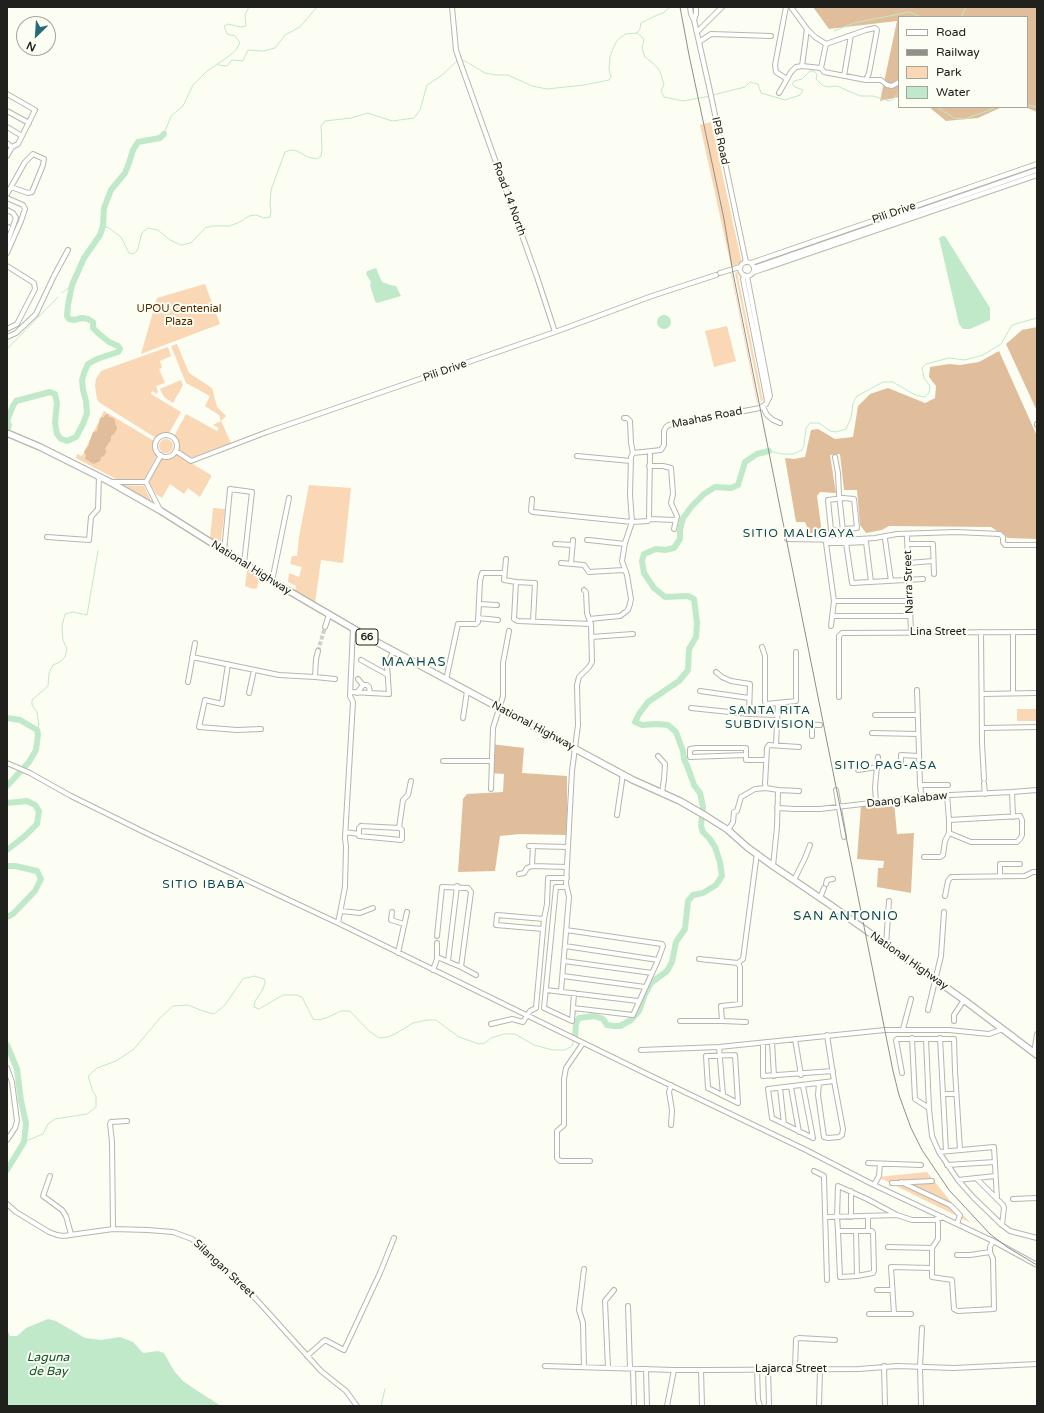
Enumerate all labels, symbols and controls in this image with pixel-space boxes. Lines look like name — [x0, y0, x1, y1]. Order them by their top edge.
north arrow — [16, 16, 56, 56]
legend — [898, 16, 1028, 108]
text: Road — [936, 25, 966, 39]
text: N — [24, 39, 38, 54]
text: Railway — [936, 45, 980, 59]
text: Park — [936, 65, 962, 79]
text: Water — [936, 85, 970, 99]
street label: IPB Road — [708, 116, 732, 166]
street label: Road 14 North — [490, 160, 528, 238]
street label: Pili Drive — [870, 199, 918, 227]
park label: UPOU Centenial Plaza — [137, 302, 221, 328]
street label: Pili Drive — [421, 357, 469, 385]
street label: Maahas Road — [671, 405, 743, 431]
district label: SITIO MALIGAYA — [743, 527, 855, 541]
street label: National Highway — [208, 538, 294, 598]
street label: Narra Street — [901, 550, 917, 614]
street label: Lina Street — [910, 625, 966, 639]
road number: 66 — [356, 629, 378, 645]
district label: MAAHAS — [381, 655, 447, 671]
street label: National Highway — [489, 699, 577, 753]
district label: SANTA RITA SUBDIVISION — [725, 704, 815, 732]
district label: SITIO PAG-ASA — [835, 759, 937, 773]
street label: Daang Kalabaw — [866, 789, 948, 811]
district label: SITIO IBABA — [162, 878, 246, 892]
district label: SAN ANTONIO — [793, 909, 899, 925]
street label: National Highway — [867, 929, 951, 993]
street label: Silangan Street — [191, 1237, 257, 1301]
water label: Laguna de Bay — [27, 1351, 69, 1379]
street label: Lajarca Street — [755, 1362, 827, 1376]

